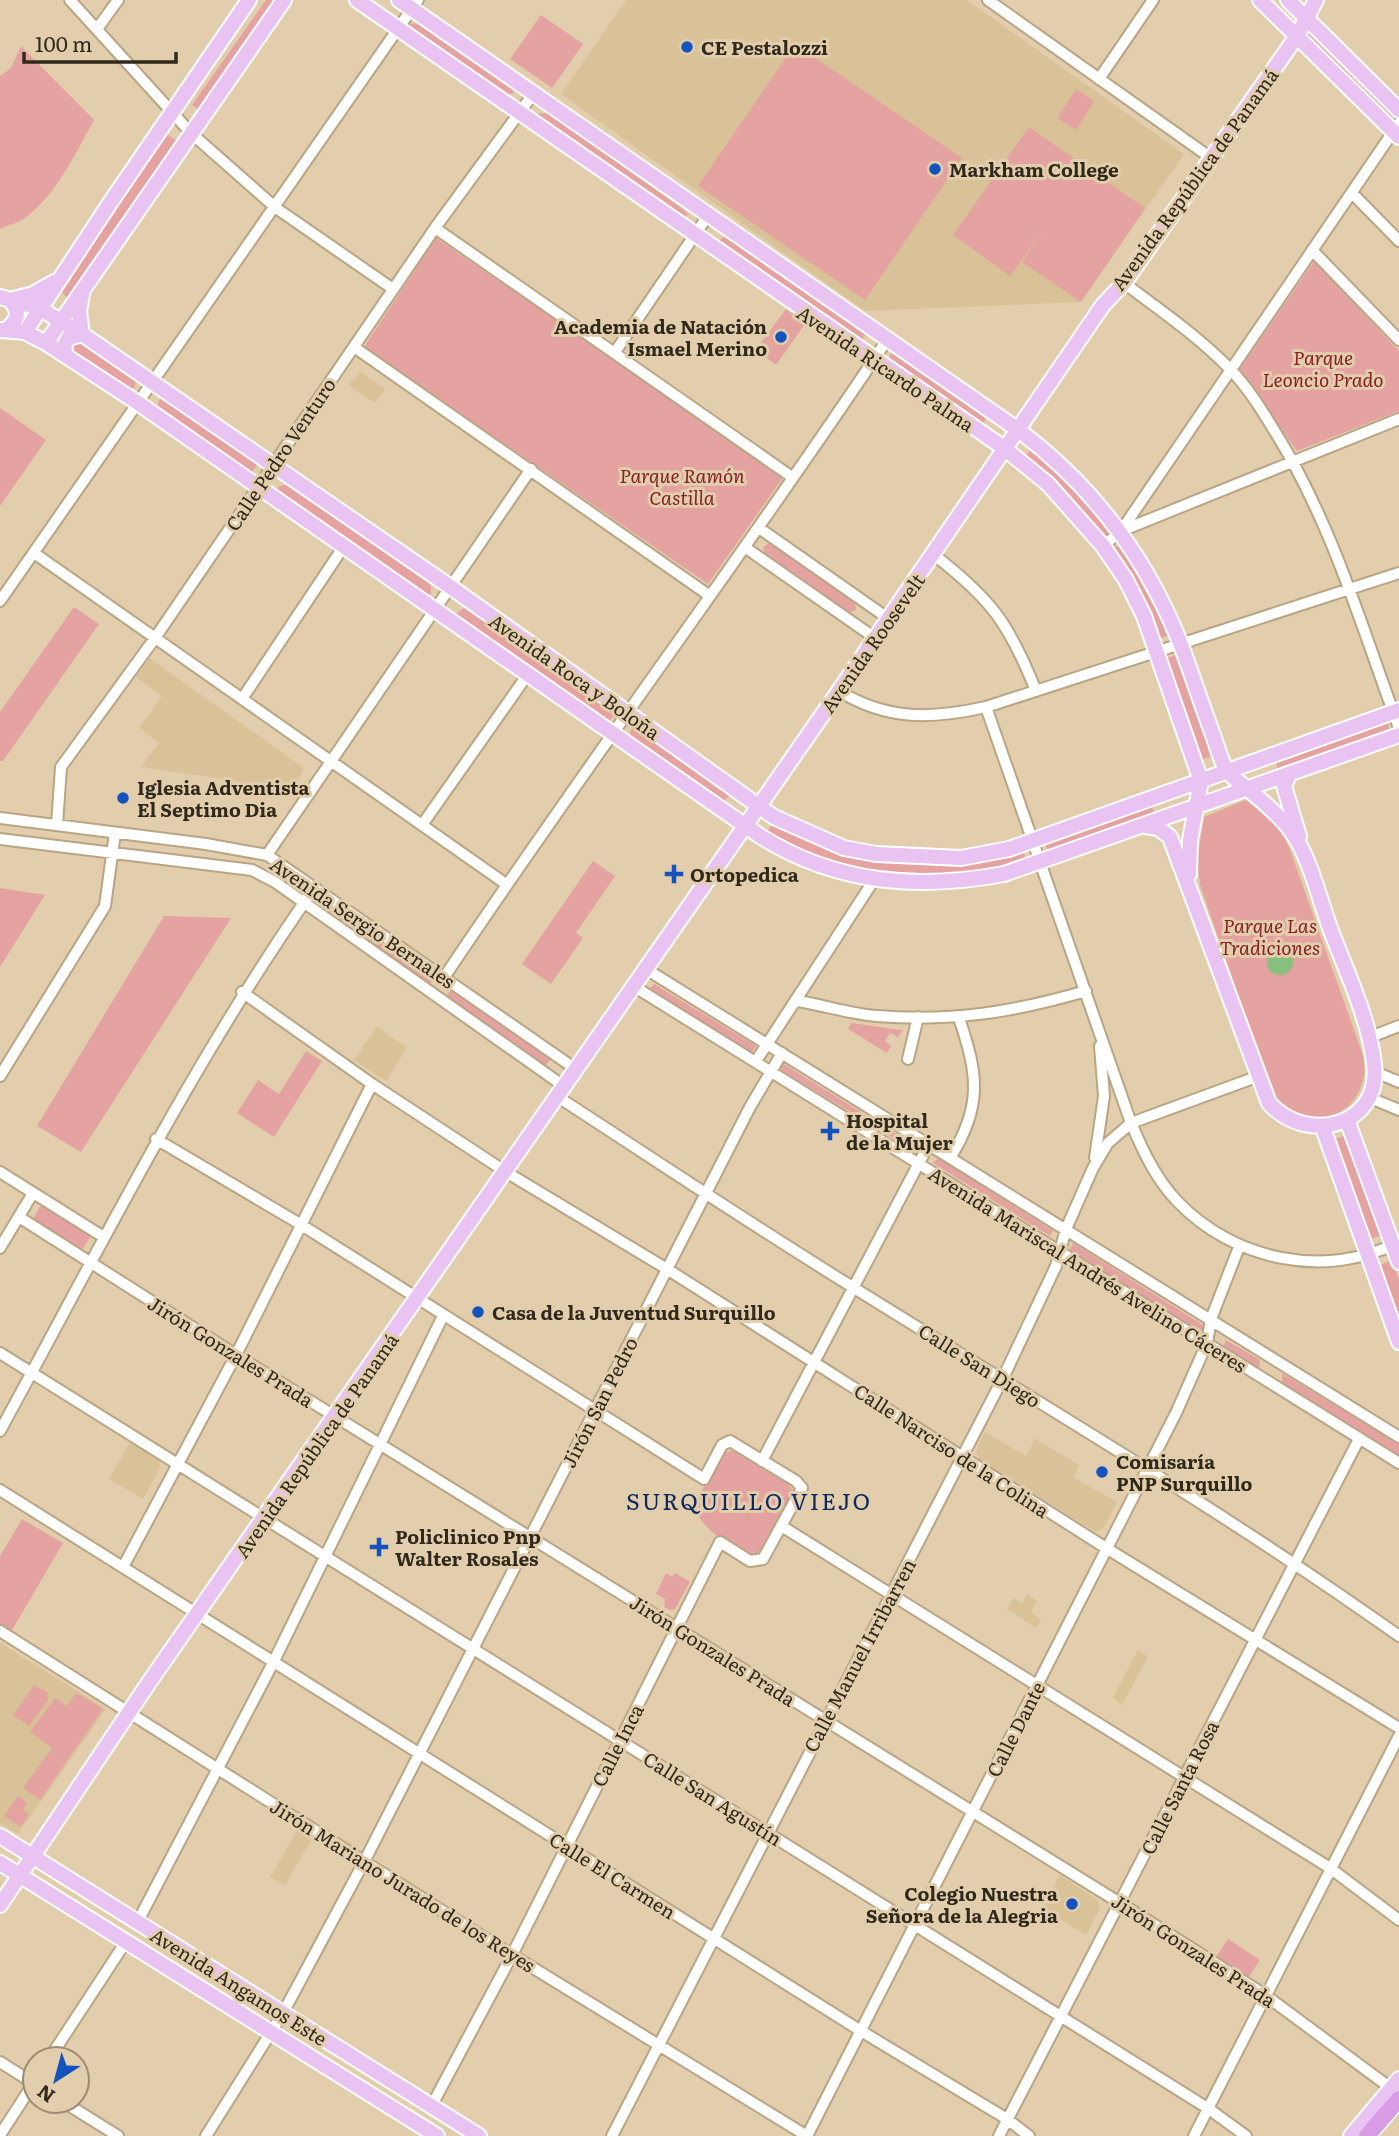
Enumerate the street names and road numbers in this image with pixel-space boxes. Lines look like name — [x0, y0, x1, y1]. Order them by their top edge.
street label: Avenida República de Panamá — [1104, 61, 1285, 296]
street label: Avenida Ricardo Palma — [792, 298, 981, 438]
street label: Calle Pedro Venturo — [218, 372, 342, 536]
street label: Avenida Roosevelt — [813, 567, 931, 719]
street label: Avenida Roca y Boloña — [484, 606, 667, 746]
street label: Avenida Sergio Bernales — [265, 850, 461, 995]
street label: Avenida Mariscal Andrés Avelino Cáceres — [924, 1159, 1253, 1379]
street label: Jirón Gonzales Prada — [143, 1289, 320, 1414]
street label: Calle San Diego — [914, 1316, 1046, 1414]
street label: Avenida República de Panamá — [227, 1326, 405, 1563]
street label: Jirón San Pedro — [554, 1332, 644, 1472]
street label: Calle Narciso de la Colina — [849, 1376, 1056, 1524]
street label: Calle Manuel Irribarren — [796, 1553, 922, 1757]
street label: Jirón Gonzales Prada — [625, 1588, 802, 1713]
street label: Calle Dante — [979, 1676, 1051, 1782]
street label: Calle Inca — [584, 1698, 650, 1791]
street label: Calle Santa Rosa — [1133, 1714, 1225, 1859]
street label: Calle San Agustín — [638, 1744, 788, 1852]
street label: Jirón Mariano Jurado de los Reyes — [265, 1792, 541, 1979]
street label: Calle El Carmen — [544, 1825, 682, 1925]
street label: Jirón Gonzales Prada — [1106, 1886, 1282, 2014]
street label: Avenida Angamos Este — [145, 1920, 333, 2052]

